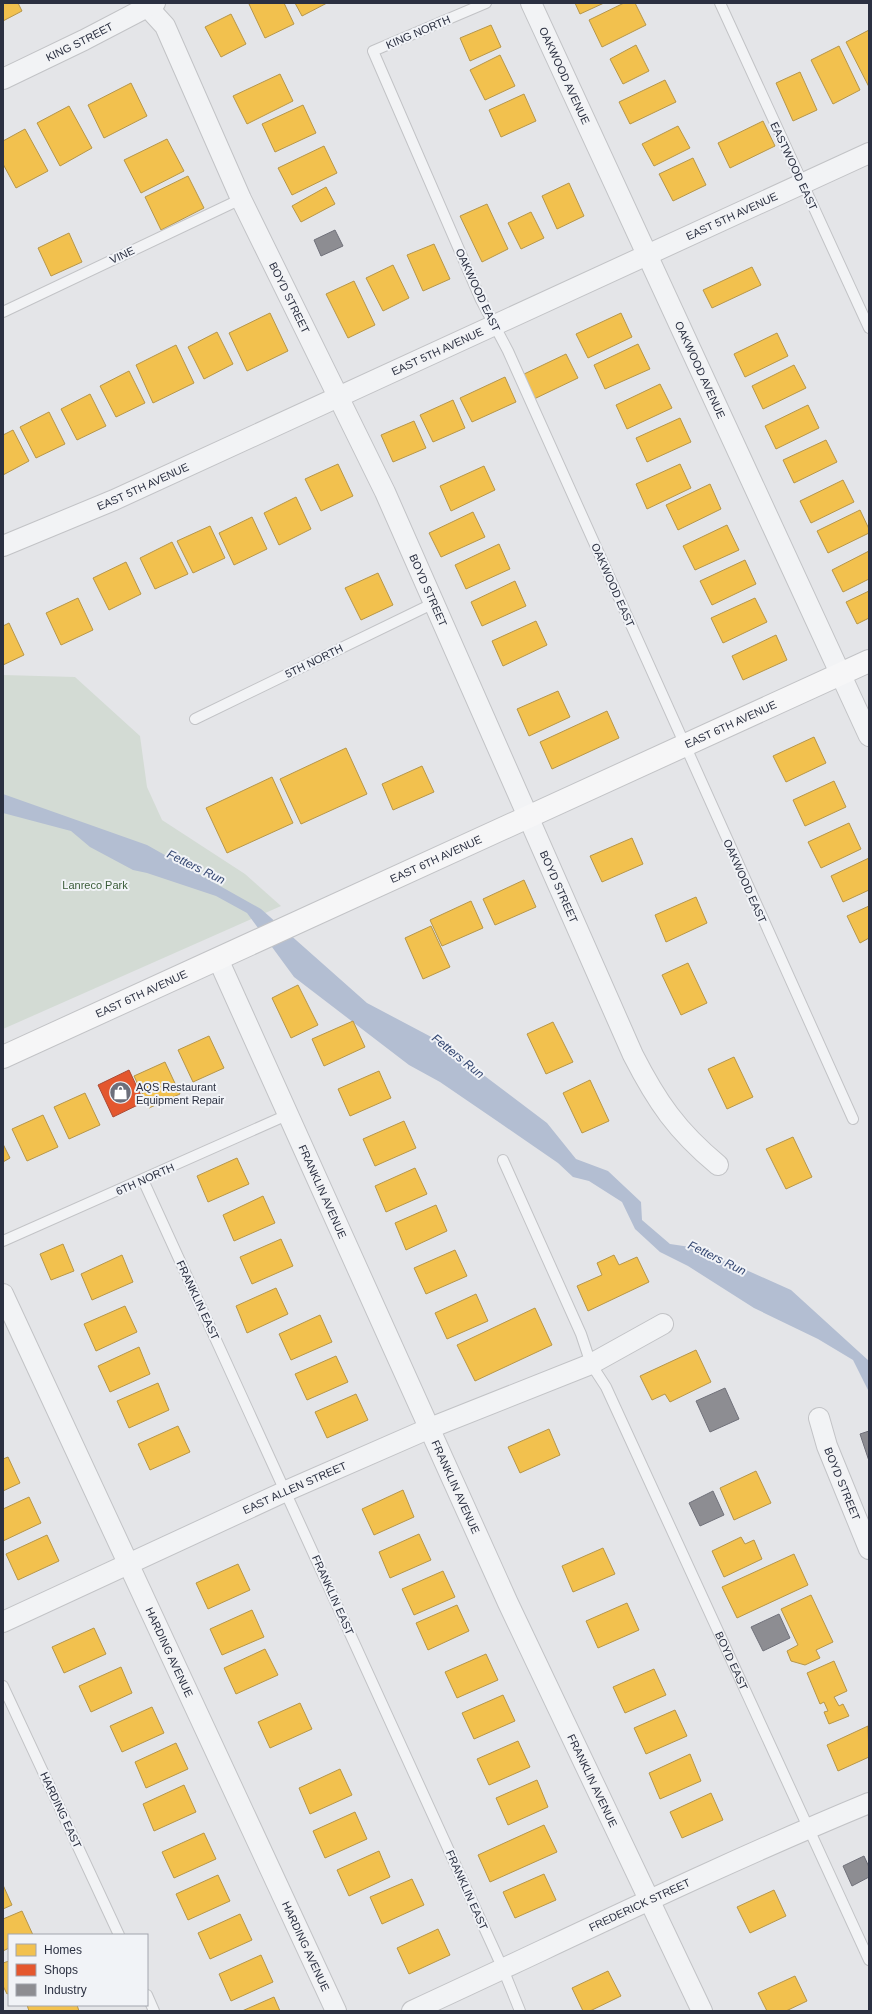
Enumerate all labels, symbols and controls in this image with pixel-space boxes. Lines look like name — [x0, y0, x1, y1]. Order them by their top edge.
street label: KING NORTH — [384, 13, 452, 51]
street label: KING STREET — [44, 20, 115, 63]
street label: OAKWOOD AVENUE — [537, 25, 592, 126]
street label: EASTWOOD EAST — [768, 120, 820, 212]
street label: EAST 5TH AVENUE — [684, 190, 779, 242]
street label: VINE — [108, 244, 136, 266]
street label: OAKWOOD EAST — [453, 246, 503, 334]
street label: BOYD STREET — [267, 260, 312, 335]
street label: OAKWOOD AVENUE — [673, 319, 728, 420]
street label: EAST 5TH AVENUE — [390, 325, 485, 378]
street label: EAST 5TH AVENUE — [95, 461, 191, 512]
street label: OAKWOOD EAST — [589, 541, 637, 629]
street label: BOYD STREET — [407, 552, 450, 629]
street label: 5TH NORTH — [283, 642, 345, 680]
street label: EAST 6TH AVENUE — [683, 698, 778, 750]
street label: EAST 6TH AVENUE — [388, 833, 484, 885]
street label: OAKWOOD EAST — [721, 837, 769, 925]
water label: Fetters Run — [165, 847, 228, 887]
street label: BOYD STREET — [538, 849, 580, 925]
park label: Lanreco Park — [62, 879, 128, 891]
street label: EAST 6TH AVENUE — [94, 968, 189, 1020]
water label: Fetters Run — [429, 1031, 487, 1081]
shop icon: AQS Restaurant Equipment Repair — [108, 1080, 134, 1106]
place label: AQS Restaurant Equipment Repair — [136, 1081, 224, 1106]
street label: FRANKLIN AVENUE — [296, 1143, 349, 1240]
street label: 6TH NORTH — [114, 1161, 176, 1197]
water label: Fetters Run — [686, 1238, 749, 1278]
street label: FRANKLIN EAST — [174, 1258, 222, 1342]
street label: FRANKLIN AVENUE — [429, 1438, 482, 1536]
street label: BOYD STREET — [822, 1446, 863, 1522]
street label: EAST ALLEN STREET — [241, 1459, 349, 1516]
street label: FRANKLIN EAST — [310, 1553, 356, 1637]
street label: HARDING AVENUE — [143, 1605, 195, 1699]
street label: BOYD EAST — [713, 1630, 750, 1692]
street label: FRANKLIN AVENUE — [565, 1732, 620, 1829]
street label: HARDING EAST — [38, 1770, 84, 1850]
street label: FRANKLIN EAST — [444, 1848, 490, 1932]
street label: FREDERICK STREET — [587, 1876, 692, 1933]
street label: HARDING AVENUE — [280, 1899, 332, 1993]
legend — [8, 1934, 148, 2006]
text: Homes — [44, 1943, 82, 1957]
text: Shops — [44, 1963, 78, 1977]
text: Industry — [44, 1983, 87, 1997]

